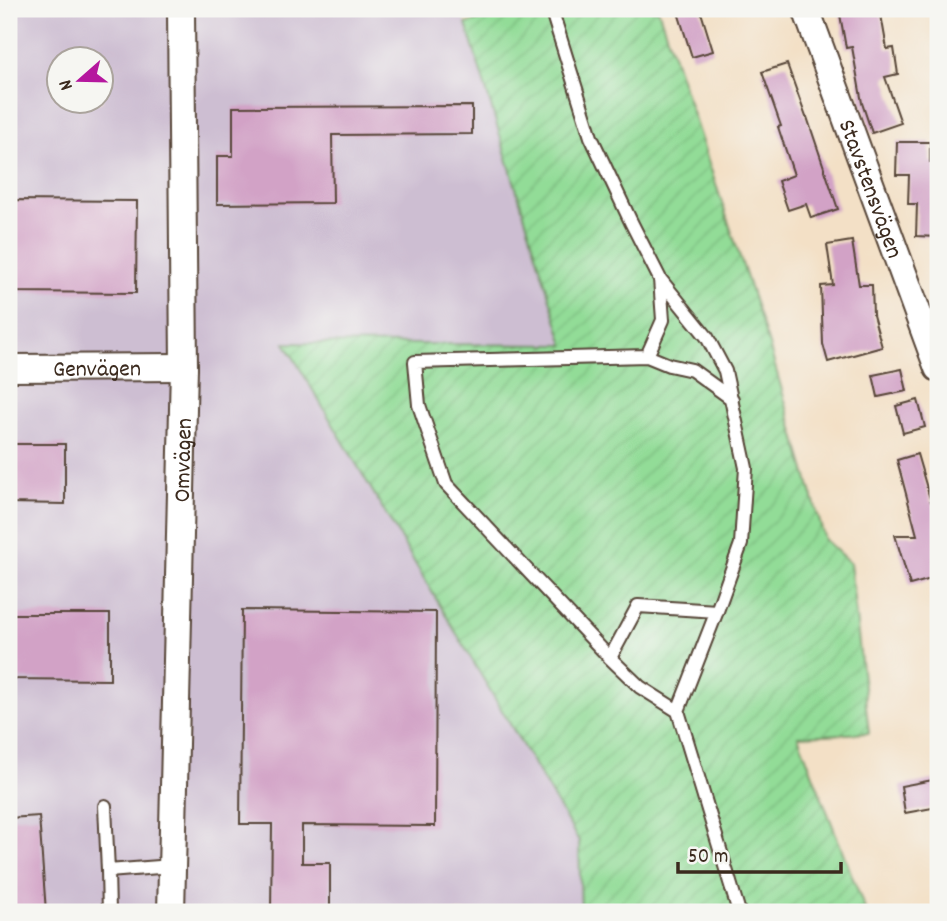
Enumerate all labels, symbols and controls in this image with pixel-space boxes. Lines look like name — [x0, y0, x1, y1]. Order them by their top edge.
north arrow — [46, 46, 116, 116]
text: N — [53, 76, 82, 94]
street label: Stavstensvägen — [828, 115, 910, 264]
street label: Genvägen — [53, 353, 141, 388]
street label: Omvägen — [167, 418, 203, 503]
scale bar — [678, 830, 840, 874]
text: 50 m — [688, 843, 728, 873]

